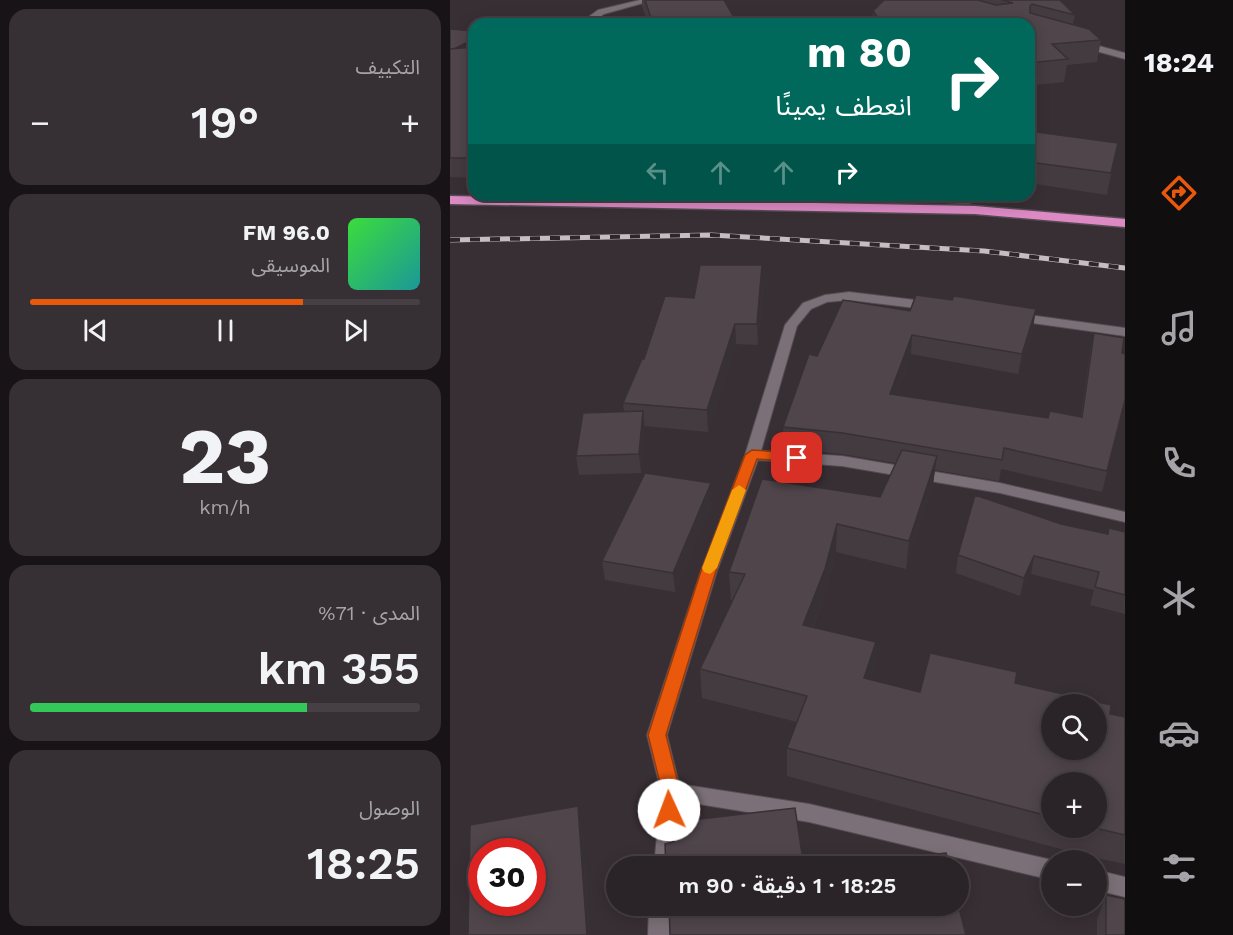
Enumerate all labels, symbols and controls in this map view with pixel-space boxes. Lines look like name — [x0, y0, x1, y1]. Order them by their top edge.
text: 80 m — [807, 28, 912, 77]
icon: right — [933, 42, 1011, 120]
text: 18:24 — [1144, 47, 1214, 79]
text: التكييف — [356, 55, 420, 79]
text: انعطف يمينًا — [775, 90, 912, 122]
text: 19° — [191, 96, 259, 149]
text: − — [30, 103, 50, 142]
text: + — [400, 103, 420, 142]
icon: left — [641, 156, 674, 189]
icon: ahead — [704, 156, 737, 189]
icon: ahead — [767, 156, 800, 189]
icon: right — [830, 156, 863, 189]
icon: directions — [1158, 172, 1200, 214]
text: 96.0 FM — [243, 220, 330, 245]
text: الموسيقى — [251, 253, 330, 277]
icon: music — [1158, 307, 1200, 349]
icon: previous — [79, 314, 112, 347]
icon: pause — [209, 314, 242, 347]
icon: next — [339, 314, 372, 347]
text: 23 — [179, 410, 271, 502]
pin — [771, 432, 822, 483]
icon: arrive — [780, 441, 813, 474]
icon: phone — [1158, 442, 1200, 484]
text: km/h — [199, 495, 251, 519]
icon: climate — [1158, 577, 1200, 619]
text: المدى · 71% — [318, 601, 420, 625]
text: 355 km — [258, 642, 420, 695]
map controls — [1041, 694, 1107, 916]
button: search — [1041, 694, 1107, 760]
icon: car — [1158, 712, 1200, 754]
button: + — [1041, 772, 1107, 838]
position arrow — [637, 778, 701, 842]
text: الوصول — [359, 796, 420, 820]
text: 18:25 — [307, 837, 420, 890]
speed limit sign: 30 — [468, 838, 546, 916]
icon: filters — [1158, 847, 1200, 889]
button: − — [1041, 850, 1107, 916]
text: 18:25 · 1 دقيقة · 90 m — [679, 873, 896, 898]

